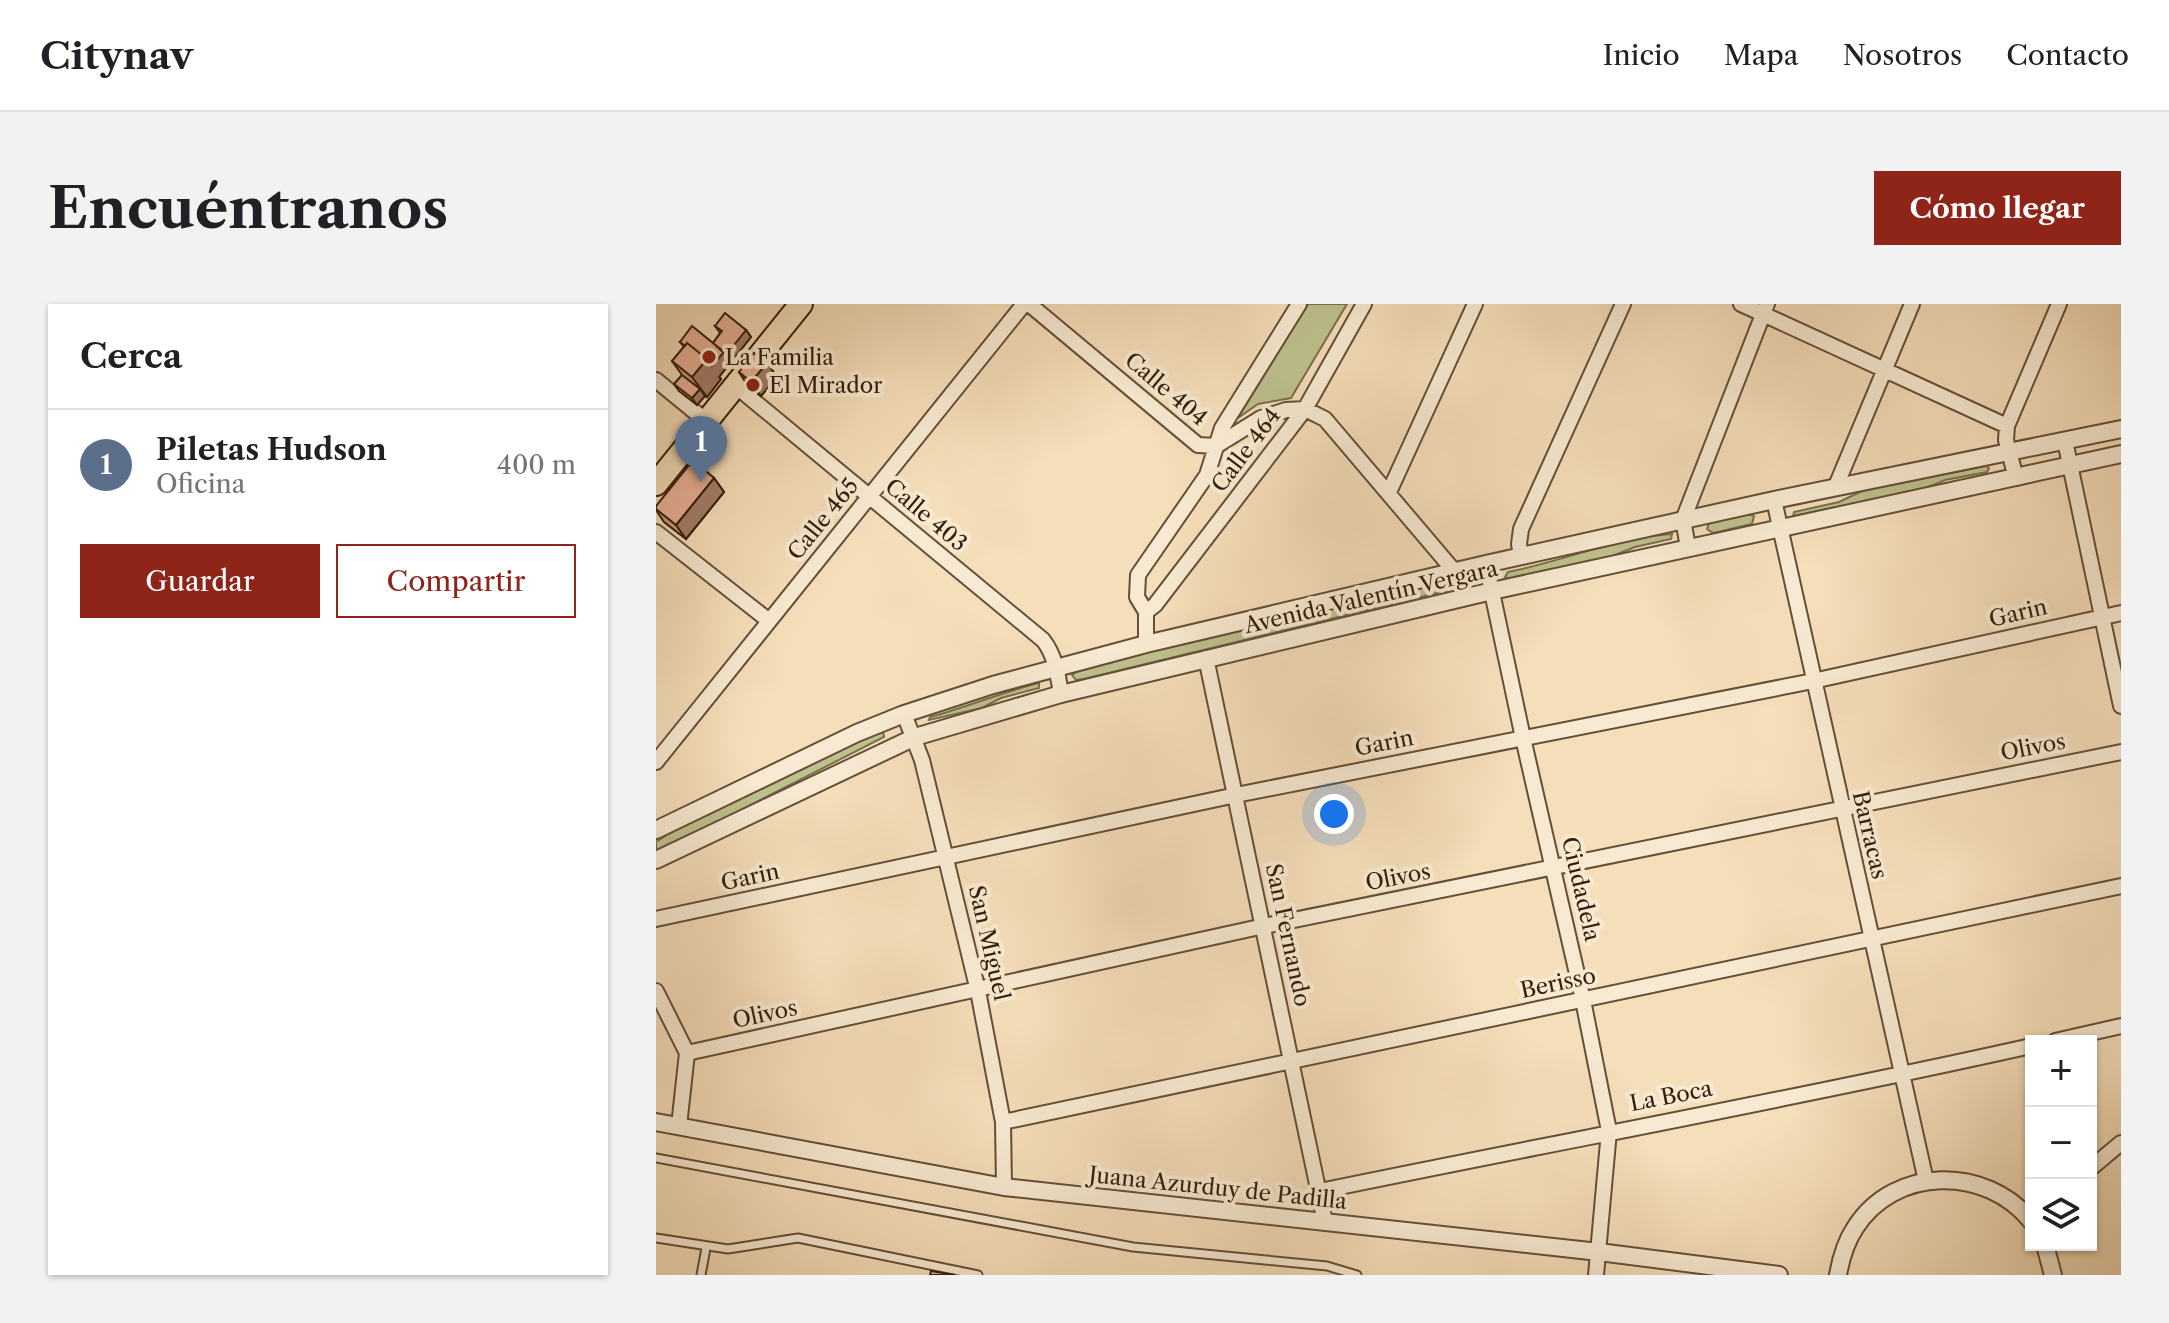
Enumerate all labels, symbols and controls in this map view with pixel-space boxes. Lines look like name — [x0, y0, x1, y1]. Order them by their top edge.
text: Citynav — [40, 32, 193, 79]
text: Inicio — [1603, 38, 1680, 72]
text: Mapa — [1724, 38, 1799, 72]
text: Nosotros — [1843, 38, 1962, 72]
text: Contacto — [2006, 38, 2129, 72]
button: Cómo llegar — [1874, 171, 2121, 245]
text: Encuéntranos — [48, 174, 448, 243]
text: Cerca — [80, 335, 182, 377]
place label: La Familia — [725, 344, 834, 371]
street label: Calle 404 — [1119, 347, 1213, 431]
marker: La Familia — [700, 348, 718, 366]
place label: El Mirador — [769, 372, 882, 399]
marker: El Mirador — [744, 376, 762, 394]
street label: Calle 464 — [1206, 403, 1286, 497]
pin: 1 — [675, 416, 727, 482]
text: Piletas Hudson — [156, 431, 387, 468]
text: 1 — [100, 449, 112, 481]
text: 400 m — [497, 449, 576, 481]
text: Oficina — [156, 468, 246, 500]
street label: Calle 465 — [782, 473, 864, 565]
street label: Calle 403 — [880, 473, 972, 557]
button: Guardar — [80, 544, 320, 618]
button: Compartir — [336, 544, 576, 618]
street label: Avenida Valentín Vergara — [1241, 555, 1501, 640]
street label: Garin — [1986, 593, 2050, 633]
street label: Garin — [1352, 724, 1416, 762]
street label: Olivos — [1998, 728, 2068, 766]
street label: Barracas — [1847, 788, 1893, 882]
your location — [1314, 794, 1354, 834]
street label: Ciudadela — [1556, 834, 1606, 944]
street label: Garin — [718, 858, 782, 896]
street label: Olivos — [1363, 858, 1433, 896]
street label: San Fernando — [1260, 861, 1316, 1009]
street label: San Miguel — [963, 883, 1015, 1004]
street label: Berisso — [1518, 962, 1598, 1004]
street label: Olivos — [730, 994, 800, 1034]
map controls — [2025, 1035, 2097, 1251]
button: + — [2025, 1035, 2097, 1107]
street label: La Boca — [1627, 1075, 1715, 1117]
button: − — [2025, 1107, 2097, 1179]
street label: Juana Azurduy de Padilla — [1085, 1161, 1349, 1215]
button: layers — [2025, 1179, 2097, 1251]

